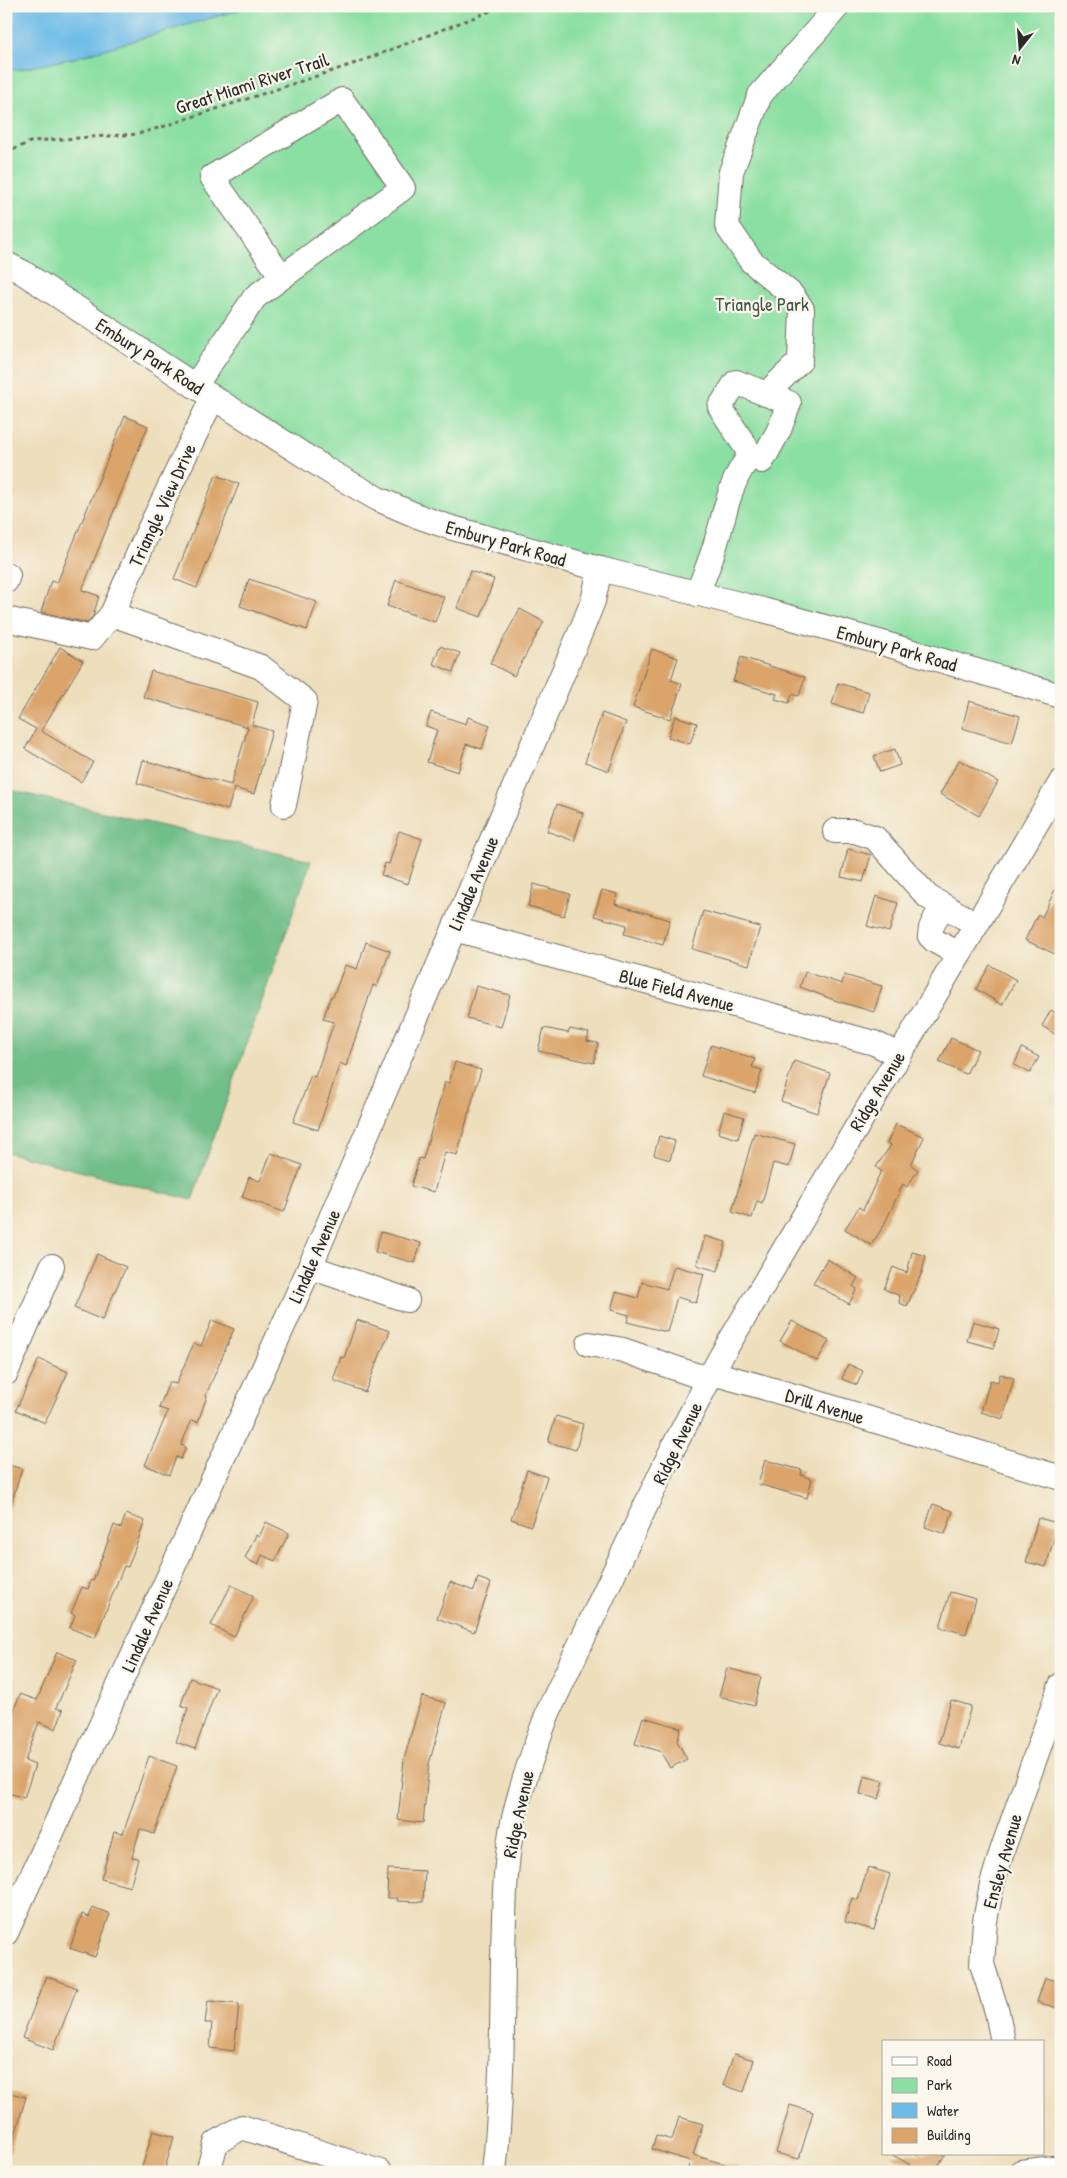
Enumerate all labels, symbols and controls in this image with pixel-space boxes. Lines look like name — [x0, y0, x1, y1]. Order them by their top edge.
north arrow — [994, 22, 1044, 72]
street label: Great Miami River Trail — [172, 46, 333, 120]
text: N — [1009, 51, 1022, 71]
park label: Triangle Park — [715, 291, 809, 317]
street label: Embury Park Road — [91, 311, 209, 401]
street label: Triangle View Drive — [122, 439, 202, 571]
street label: Embury Park Road — [443, 513, 570, 573]
street label: Embury Park Road — [834, 618, 961, 678]
street label: Lindale Avenue — [442, 832, 505, 934]
street label: Blue Field Avenue — [617, 962, 738, 1018]
street label: Ridge Avenue — [843, 1046, 911, 1136]
street label: Lindale Avenue — [282, 1205, 346, 1307]
street label: Drill Avenue — [782, 1382, 868, 1430]
street label: Ridge Avenue — [646, 1397, 708, 1489]
street label: Lindale Avenue — [115, 1574, 179, 1676]
street label: Ridge Avenue — [496, 1767, 540, 1860]
street label: Ensley Avenue — [976, 1810, 1028, 1911]
legend — [882, 2040, 1044, 2156]
text: Road — [927, 2050, 952, 2071]
text: Park — [927, 2074, 952, 2095]
text: Water — [927, 2100, 959, 2121]
text: Building — [927, 2124, 971, 2145]

